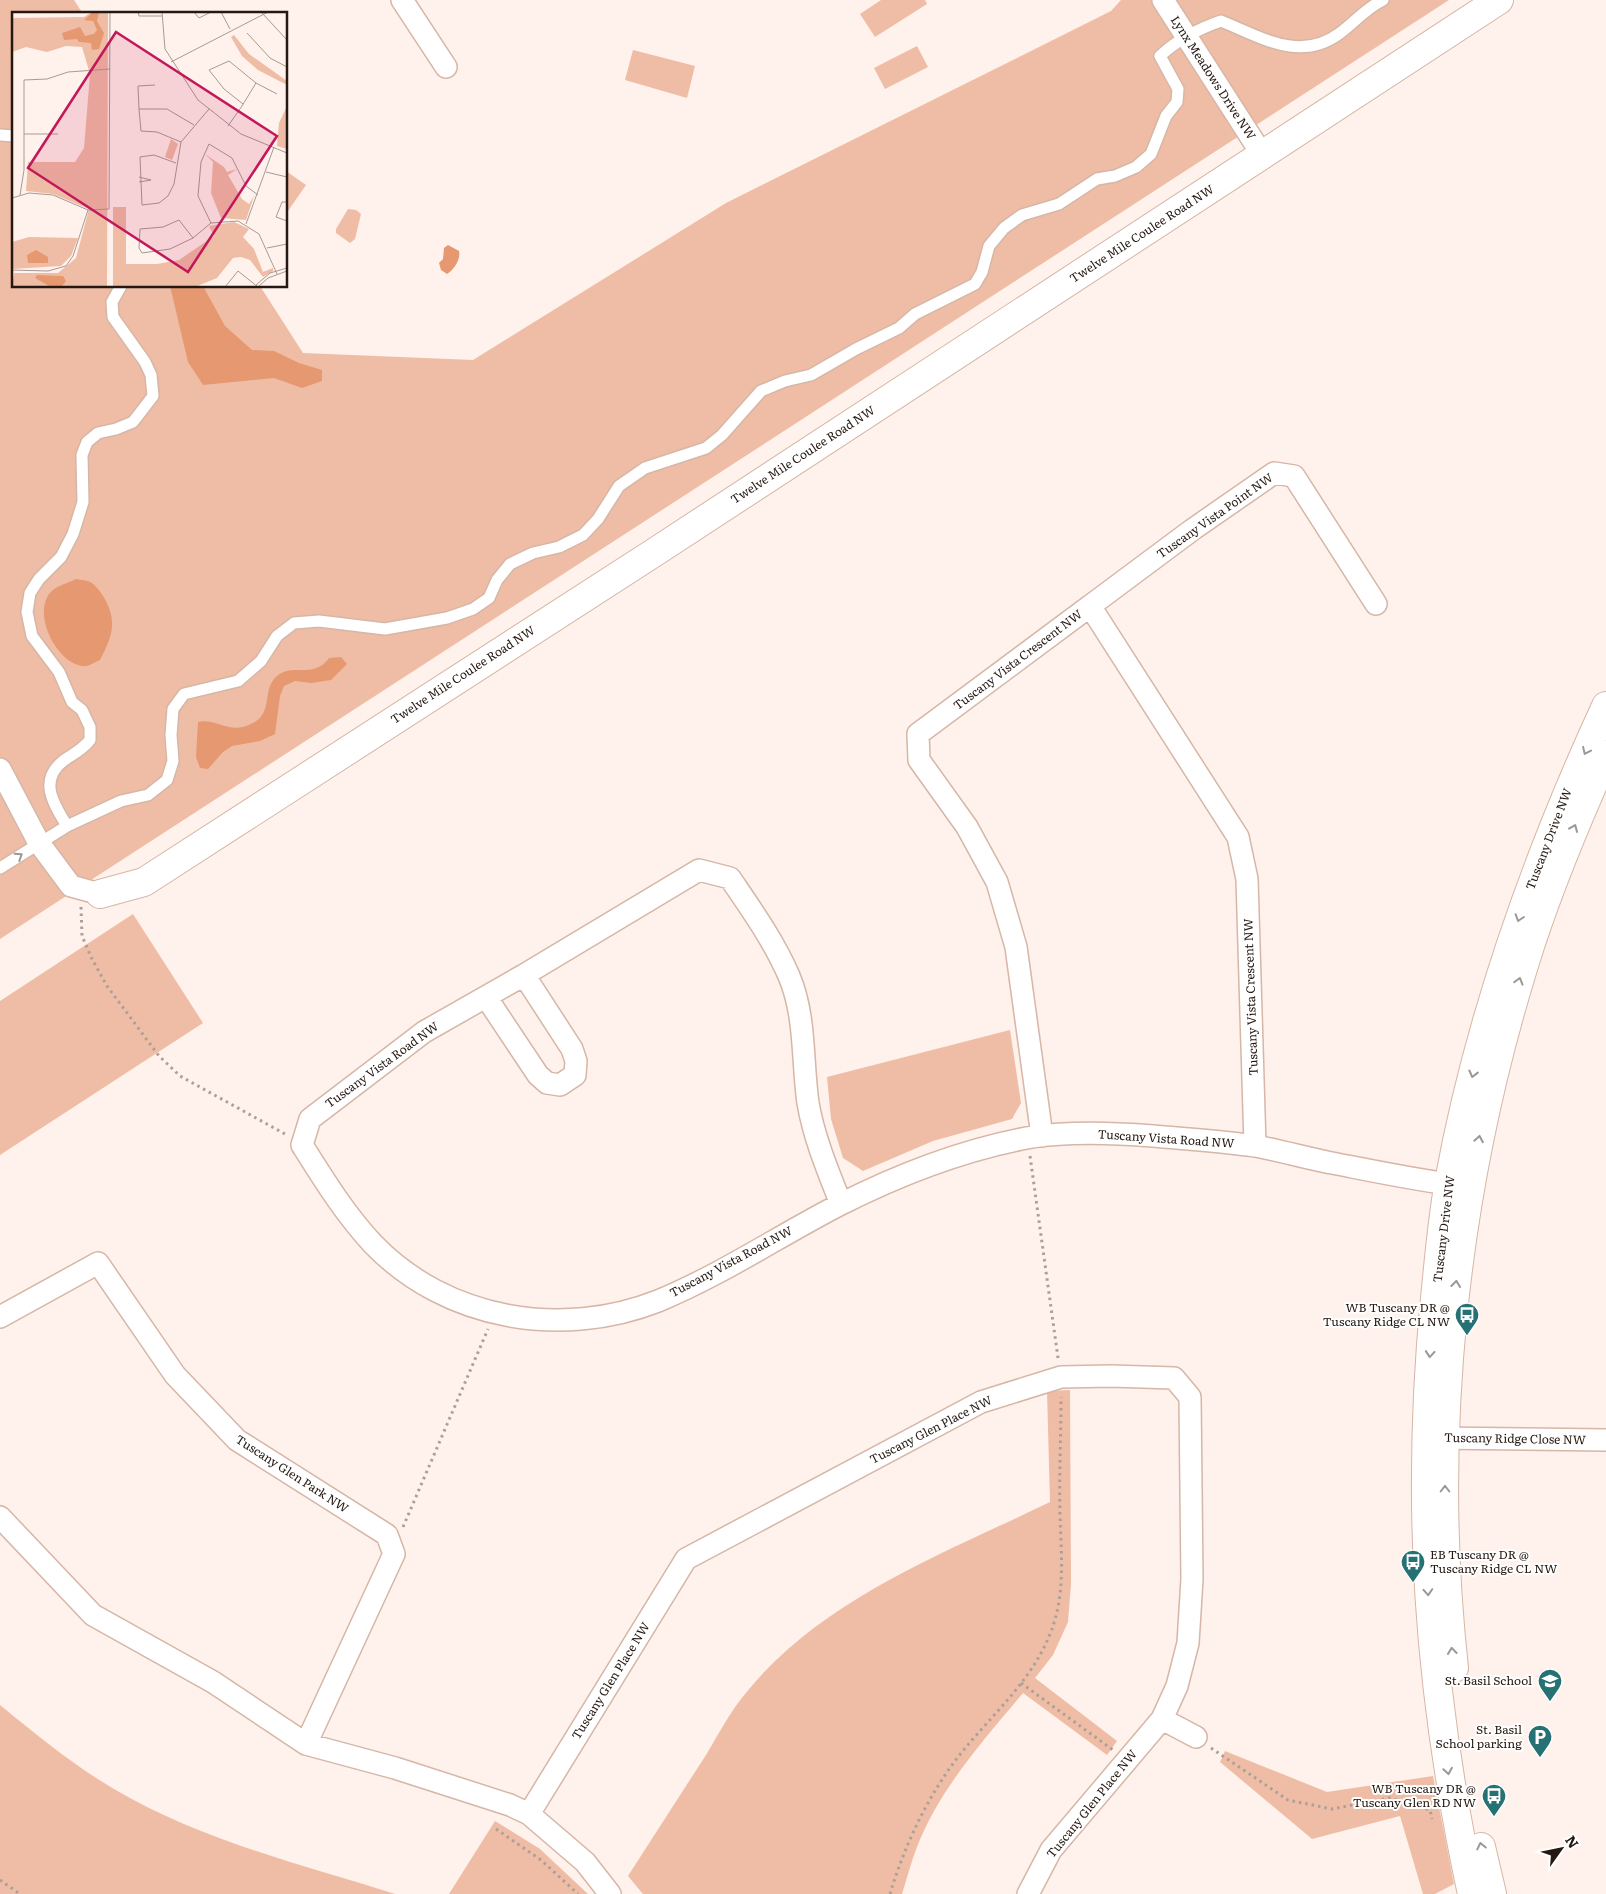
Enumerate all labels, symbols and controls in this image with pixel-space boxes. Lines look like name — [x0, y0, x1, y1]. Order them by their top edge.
inset map — [12, 12, 288, 288]
street label: Lynx Meadows Drive NW — [1167, 12, 1261, 143]
street label: Twelve Mile Coulee Road NW — [1066, 180, 1217, 287]
street label: Twelve Mile Coulee Road NW — [727, 401, 878, 508]
street label: Tuscany Vista Point NW — [1153, 468, 1276, 562]
street label: Tuscany Vista Crescent NW — [949, 605, 1086, 714]
street label: Twelve Mile Coulee Road NW — [387, 621, 538, 728]
one-way arrow — [1581, 746, 1592, 755]
street label: Tuscany Drive NW — [1520, 785, 1576, 892]
one-way arrow — [1567, 824, 1578, 833]
one-way arrow — [14, 852, 23, 862]
one-way arrow — [1515, 913, 1525, 921]
street label: Tuscany Vista Crescent NW — [1238, 918, 1262, 1076]
one-way arrow — [1513, 977, 1523, 986]
street label: Tuscany Vista Road NW — [321, 1017, 442, 1112]
one-way arrow — [1468, 1069, 1479, 1078]
street label: Tuscany Vista Road NW — [1097, 1124, 1235, 1152]
one-way arrow — [1474, 1134, 1484, 1143]
street label: Tuscany Drive NW — [1428, 1174, 1458, 1283]
street label: Tuscany Vista Road NW — [666, 1221, 795, 1301]
one-way arrow — [1450, 1280, 1461, 1288]
place label: WB Tuscany DR @ Tuscany Ridge CL NW — [1323, 1298, 1450, 1330]
bus stop icon: WB Tuscany DR @ Tuscany Ridge CL NW — [1454, 1302, 1480, 1336]
one-way arrow — [1425, 1350, 1436, 1358]
street label: Tuscany Glen Place NW — [866, 1390, 995, 1468]
street label: Tuscany Ridge Close NW — [1444, 1428, 1586, 1448]
street label: Tuscany Glen Park NW — [232, 1430, 353, 1517]
one-way arrow — [1440, 1485, 1450, 1492]
place label: EB Tuscany DR @ Tuscany Ridge CL NW — [1430, 1545, 1557, 1577]
bus stop icon: EB Tuscany DR @ Tuscany Ridge CL NW — [1400, 1549, 1426, 1583]
one-way arrow — [1422, 1588, 1433, 1596]
street label: Tuscany Glen Place NW — [567, 1618, 654, 1743]
one-way arrow — [1447, 1647, 1458, 1655]
school or university icon: St. Basil School — [1537, 1668, 1563, 1702]
place label: St. Basil School — [1445, 1671, 1532, 1689]
place label: St. Basil School parking — [1436, 1720, 1522, 1752]
parking icon: St. Basil School parking — [1527, 1724, 1553, 1758]
street label: Tuscany Glen Place NW — [1042, 1745, 1141, 1862]
one-way arrow — [1442, 1766, 1452, 1775]
place label: WB Tuscany DR @ Tuscany Glen RD NW — [1353, 1779, 1476, 1811]
bus stop icon: WB Tuscany DR @ Tuscany Glen RD NW — [1481, 1783, 1507, 1817]
north arrow — [1536, 1824, 1586, 1874]
text: N — [1561, 1831, 1584, 1852]
one-way arrow — [1476, 1842, 1487, 1851]

